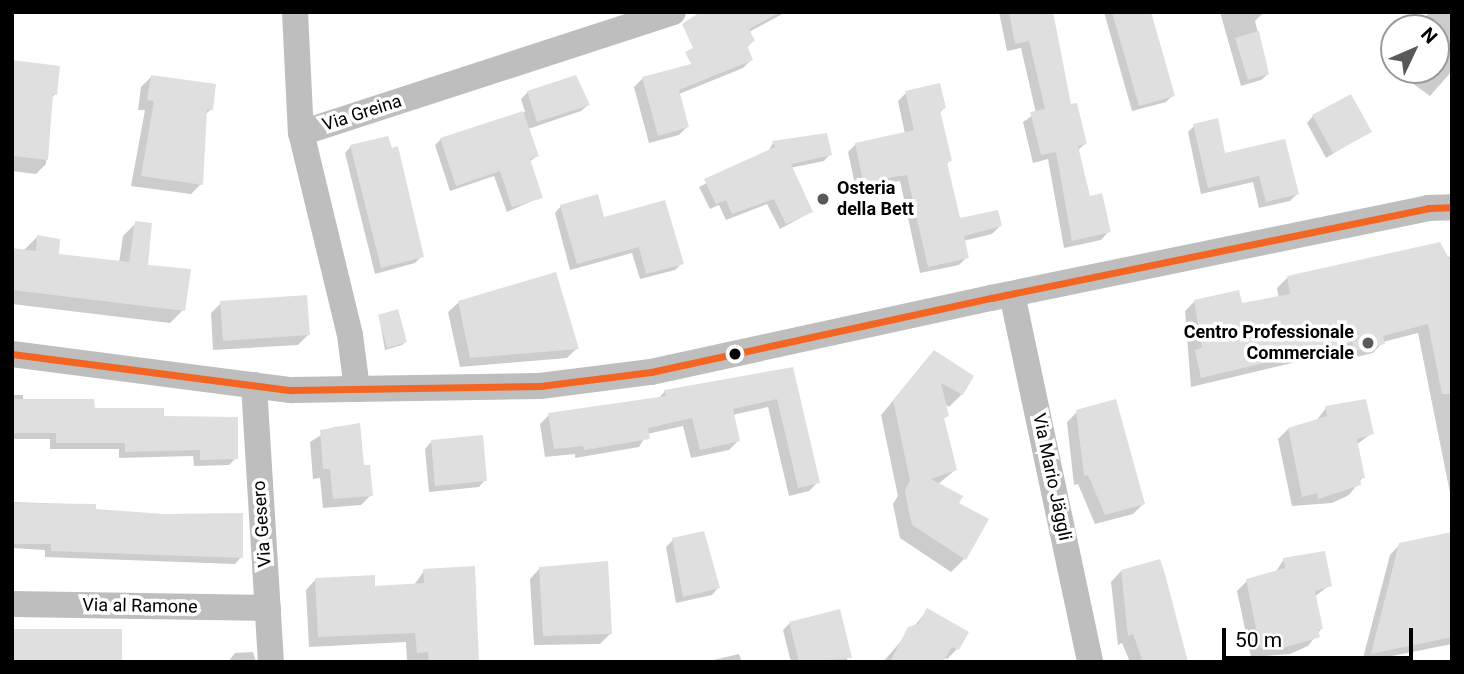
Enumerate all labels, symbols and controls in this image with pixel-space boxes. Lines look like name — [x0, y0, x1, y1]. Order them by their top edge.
north arrow — [1380, 14, 1450, 84]
text: N — [1416, 23, 1442, 48]
street label: Via Greina — [320, 90, 404, 136]
place label: Osteria della Bett — [837, 178, 914, 220]
marker: Osteria della Bett — [815, 191, 831, 207]
place label: Centro Professionale Commerciale — [1184, 322, 1354, 364]
marker: Centro Professionale Commerciale — [1360, 335, 1376, 351]
unlabelled marker — [728, 347, 742, 361]
street label: Via Mario Jäggli — [1028, 411, 1076, 543]
street label: Via Gesero — [248, 480, 276, 568]
street label: Via al Ramone — [82, 594, 198, 618]
scale bar — [1226, 614, 1417, 658]
text: 50 m — [1235, 628, 1282, 652]

